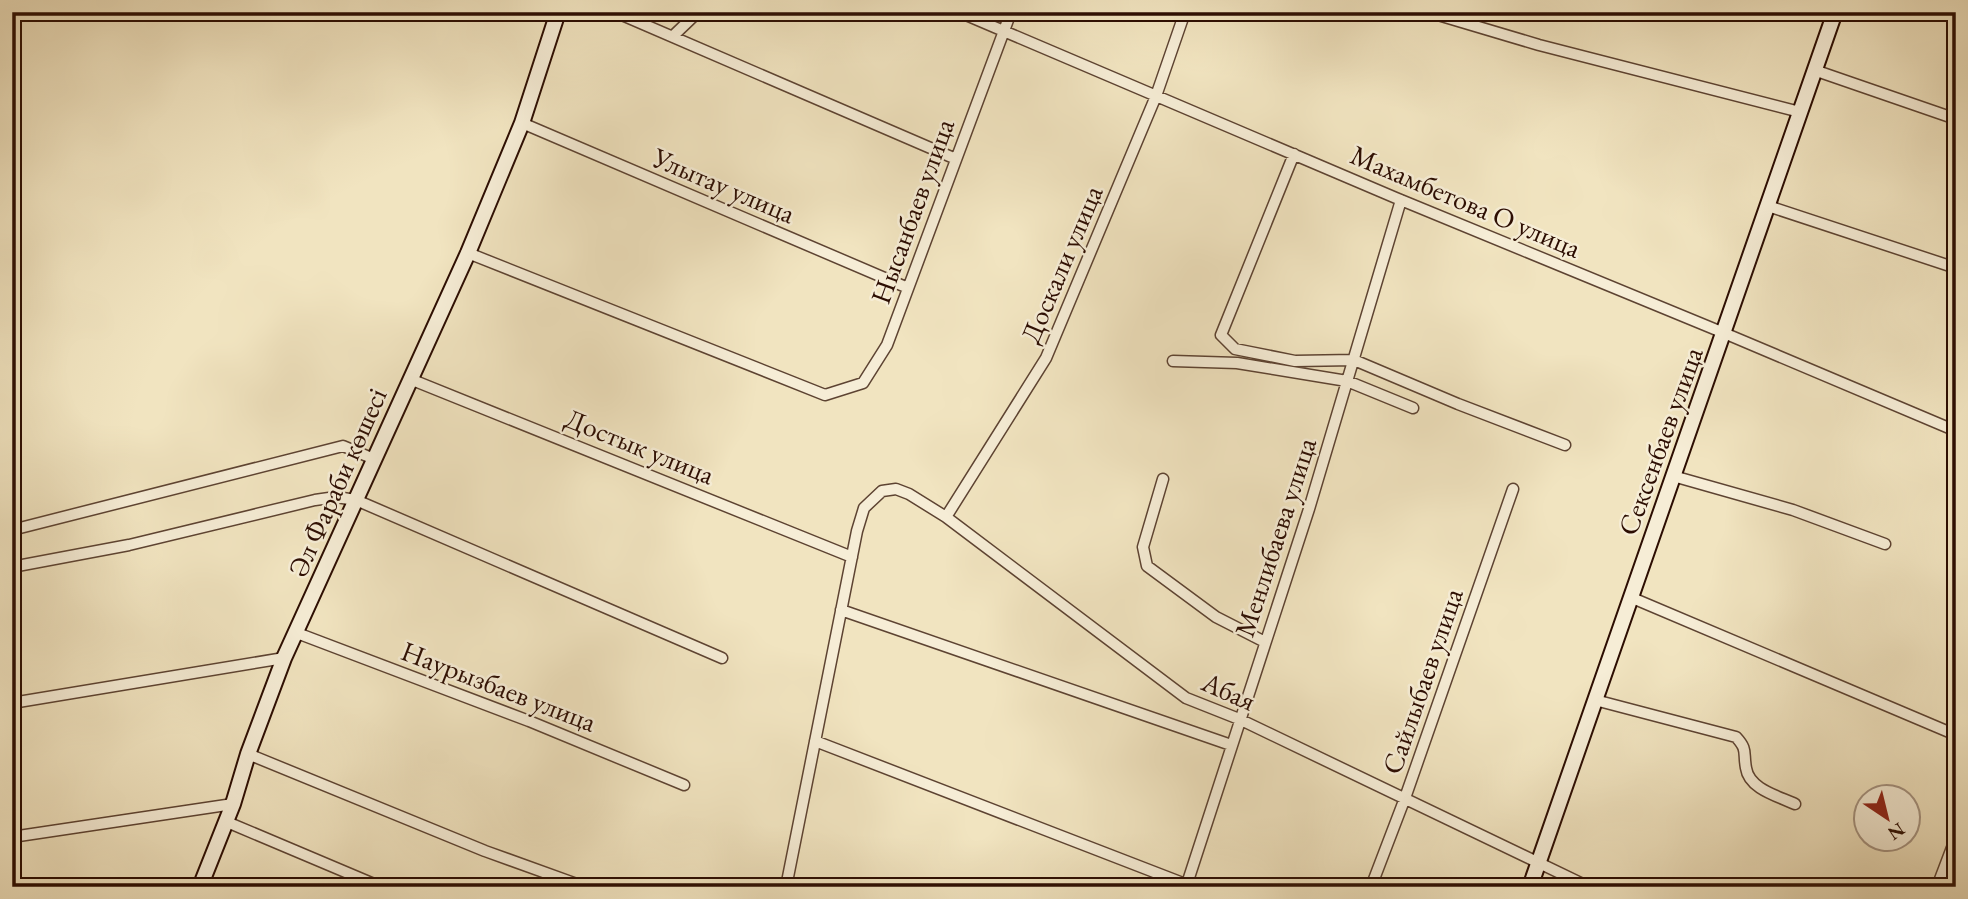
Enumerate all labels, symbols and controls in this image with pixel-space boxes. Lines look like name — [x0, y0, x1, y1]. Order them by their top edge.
street label: Нысанбаев улица — [862, 113, 962, 308]
street label: Махамбетова О улица — [1345, 136, 1587, 266]
street label: Улытау улица — [646, 138, 801, 231]
street label: Доскали улица — [1012, 179, 1111, 348]
street label: Сексенбаев улица — [1609, 341, 1711, 540]
street label: Әл Фараби көшесі — [279, 382, 395, 582]
street label: Достык улица — [560, 400, 721, 493]
street label: Менлибаева улица — [1226, 432, 1324, 641]
street label: Сайлыбаев улица — [1373, 583, 1471, 779]
street label: Наурызбаев улица — [396, 632, 602, 740]
street label: Абая — [1196, 663, 1261, 719]
north arrow — [1853, 783, 1923, 853]
text: N — [1882, 817, 1910, 847]

